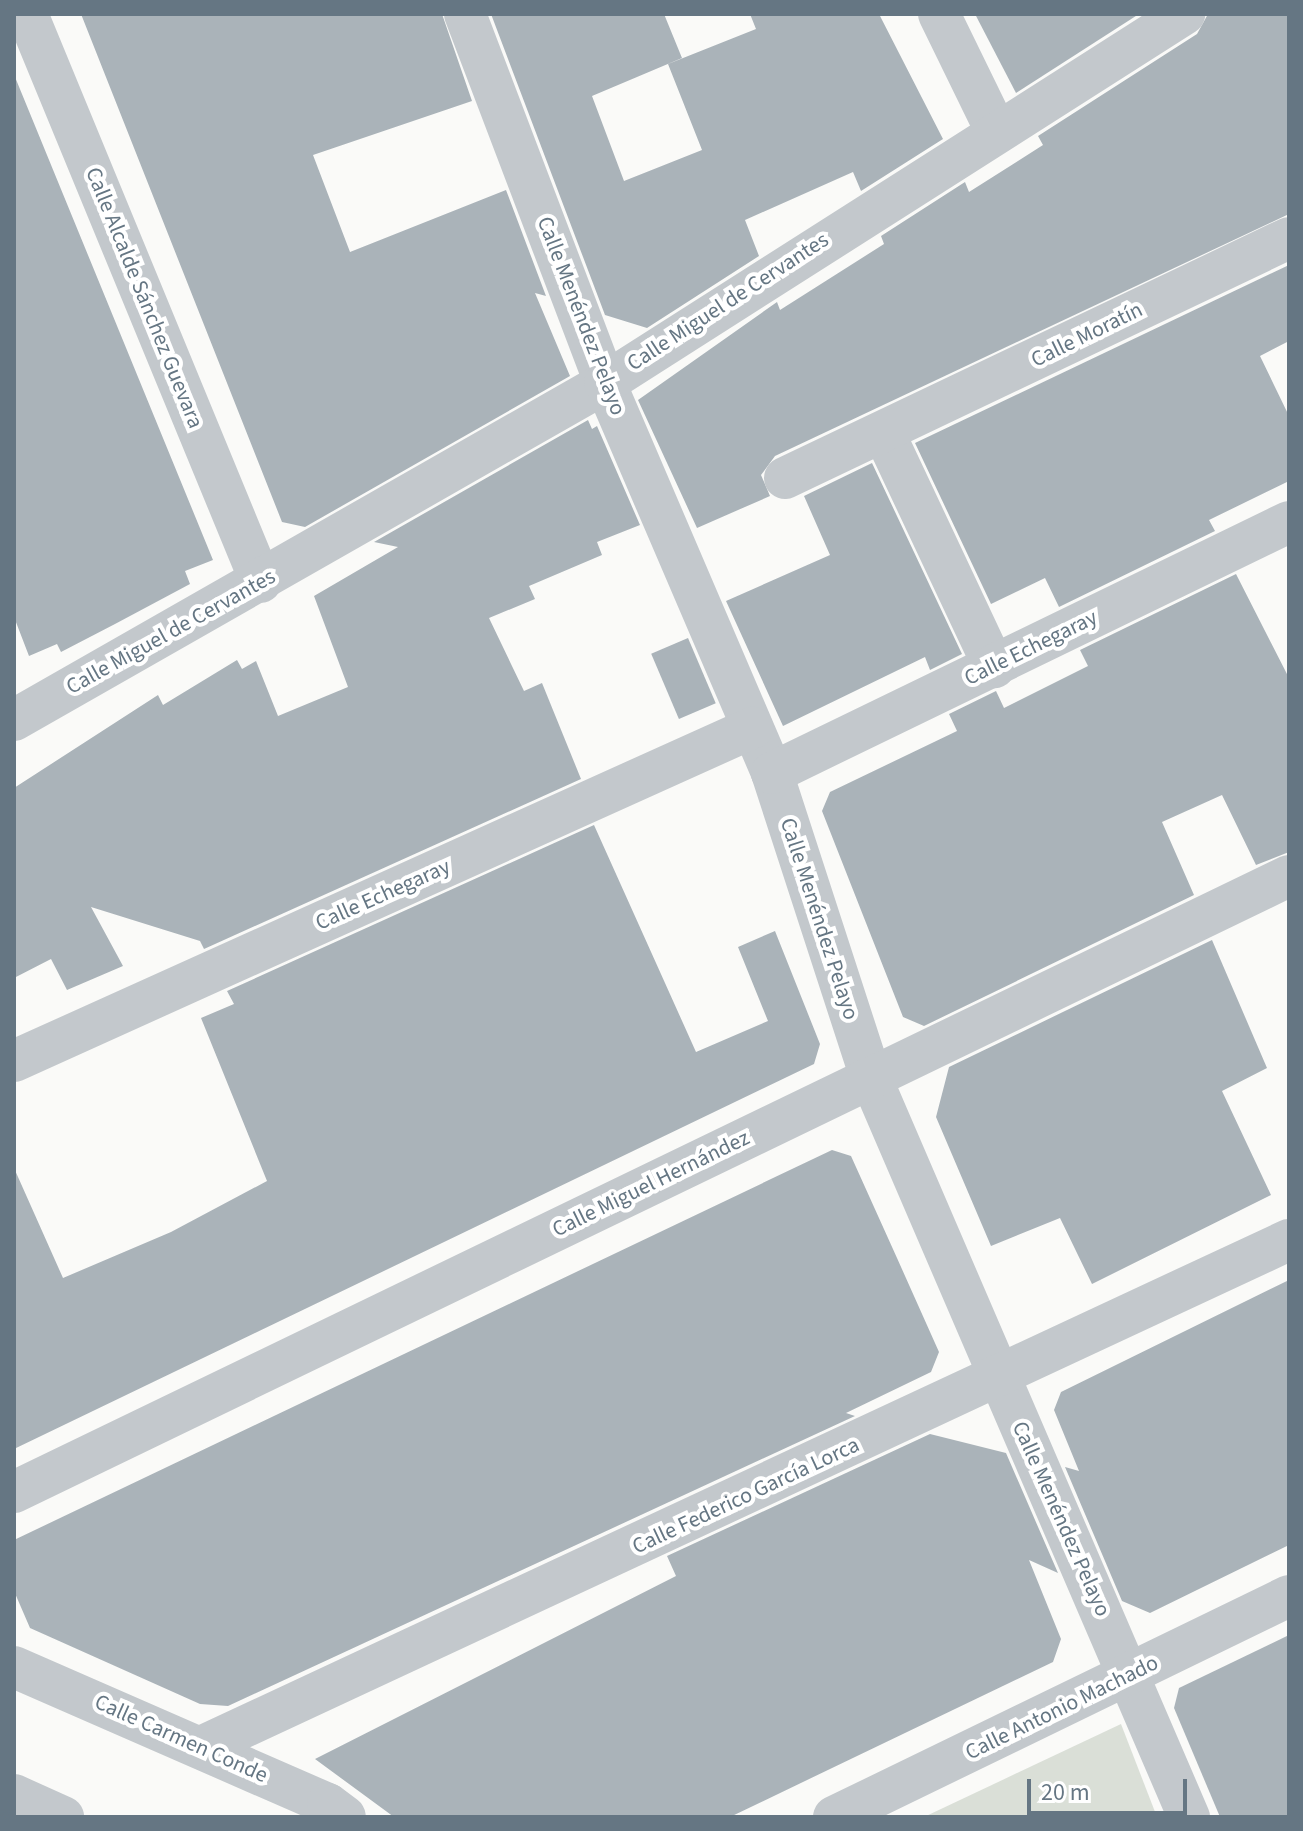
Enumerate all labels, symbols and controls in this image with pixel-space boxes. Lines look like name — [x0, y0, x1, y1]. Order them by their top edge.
street label: Calle Alcalde Sánchez Guevara — [80, 164, 208, 432]
street label: Calle Menéndez Pelayo — [531, 213, 631, 419]
street label: Calle Miguel de Cervantes — [622, 227, 834, 377]
street label: Calle Moratín — [1027, 297, 1147, 373]
street label: Calle Miguel de Cervantes — [62, 563, 280, 701]
street label: Calle Echegaray — [960, 604, 1102, 692]
street label: Calle Menéndez Pelayo — [774, 815, 864, 1023]
street label: Calle Echegaray — [312, 854, 454, 936]
street label: Calle Miguel Hernández — [548, 1125, 754, 1243]
street label: Calle Menéndez Pelayo — [1006, 1417, 1116, 1621]
street label: Calle Federico García Lorca — [628, 1432, 864, 1560]
street label: Calle Antonio Machado — [961, 1650, 1163, 1766]
street label: Calle Carmen Conde — [90, 1689, 272, 1789]
scale bar — [1031, 1763, 1191, 1813]
text: 20 m — [1041, 1775, 1090, 1810]

